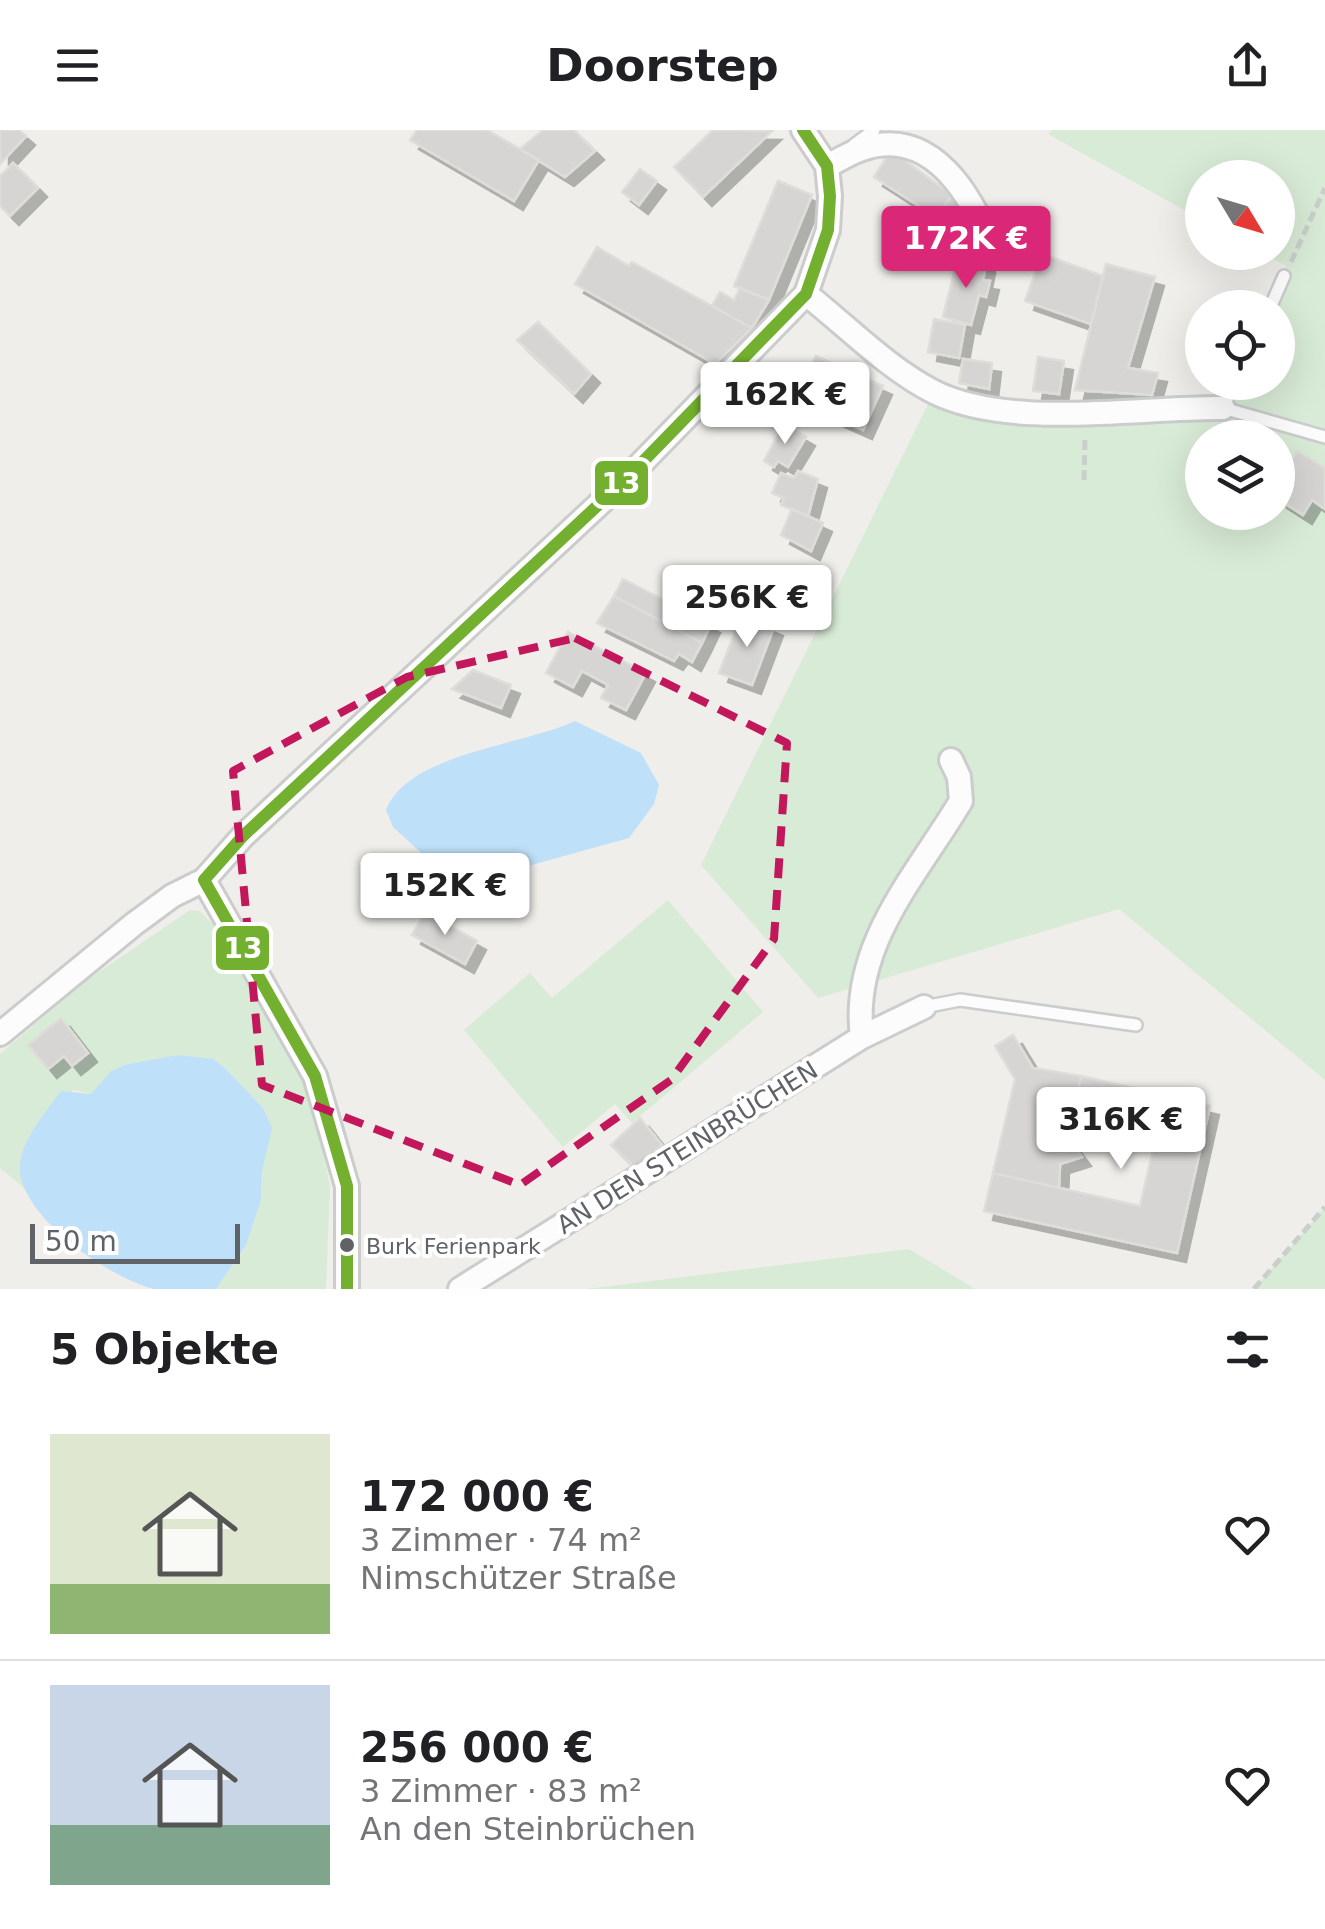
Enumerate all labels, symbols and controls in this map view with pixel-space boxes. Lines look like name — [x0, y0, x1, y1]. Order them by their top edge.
icon: menu — [50, 38, 105, 93]
icon: share — [1220, 38, 1275, 93]
text: Doorstep — [546, 39, 779, 92]
north arrow — [1185, 160, 1295, 270]
map controls — [1185, 160, 1295, 530]
pin: 172K € — [885, 206, 1047, 291]
text: 172K € — [904, 219, 1029, 257]
button: locate — [1185, 290, 1295, 400]
pin: 162K € — [704, 362, 866, 447]
text: 162K € — [723, 375, 848, 413]
button: layers — [1185, 420, 1295, 530]
line badge: 13 — [593, 459, 650, 507]
text: 13 — [602, 467, 640, 500]
pin: 256K € — [666, 565, 828, 650]
text: 256K € — [685, 578, 810, 616]
pin: 152K € — [364, 853, 526, 938]
text: 152K € — [383, 866, 508, 904]
line badge: 13 — [214, 924, 271, 972]
text: 13 — [224, 932, 262, 965]
street label: AN DEN STEINBRÜCHEN — [552, 1055, 823, 1240]
pin: 316K € — [1040, 1087, 1202, 1172]
text: 316K € — [1059, 1100, 1184, 1138]
scale bar — [30, 1219, 240, 1264]
text: 50 m — [45, 1225, 117, 1258]
place label: Burk Ferienpark — [366, 1234, 541, 1259]
marker: Burk Ferienpark — [337, 1235, 357, 1255]
icon: filters — [1220, 1322, 1275, 1377]
text: 5 Objekte — [50, 1325, 279, 1374]
text: 172 000 € — [360, 1472, 594, 1521]
icon: home — [130, 1474, 250, 1594]
icon: heart — [1220, 1507, 1275, 1562]
text: 3 Zimmer · 74 m² — [360, 1521, 642, 1559]
text: Nimschützer Straße — [360, 1559, 677, 1597]
text: 256 000 € — [360, 1723, 594, 1772]
icon: home — [130, 1725, 250, 1845]
icon: heart — [1220, 1758, 1275, 1813]
text: 3 Zimmer · 83 m² — [360, 1772, 642, 1810]
text: An den Steinbrüchen — [360, 1810, 696, 1848]

